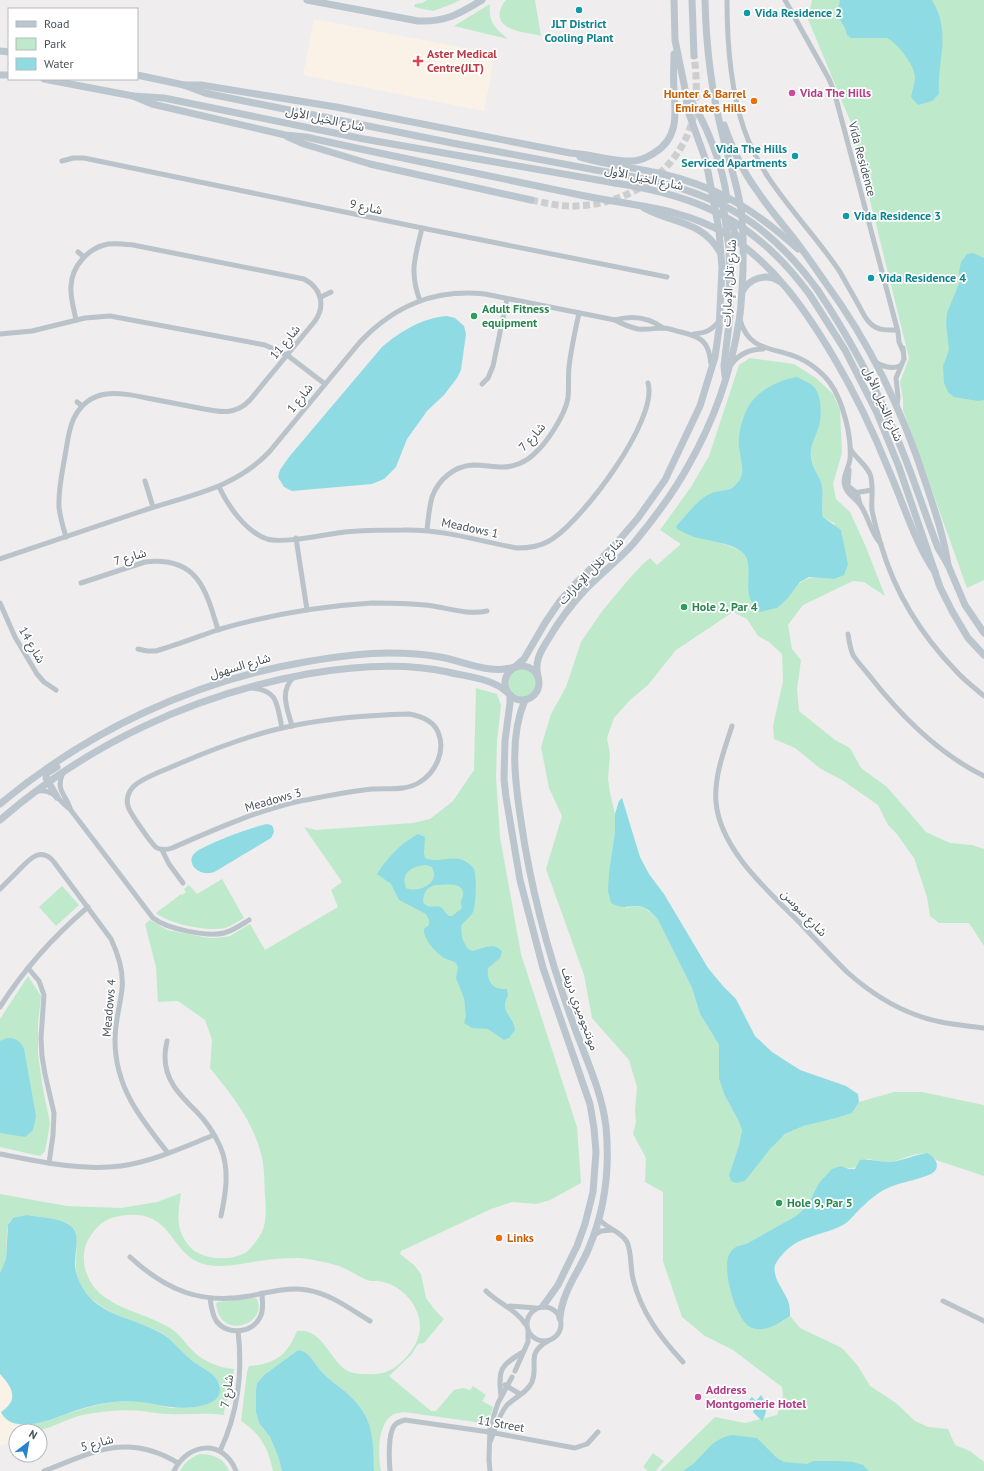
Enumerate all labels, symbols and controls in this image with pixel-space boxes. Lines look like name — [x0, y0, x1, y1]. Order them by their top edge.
marker: JLT District Cooling Plant — [574, 5, 584, 15]
place label: Vida Residence 2 — [754, 5, 842, 20]
legend — [8, 8, 138, 80]
marker: Vida Residence 2 — [742, 8, 752, 18]
text: Road — [44, 16, 69, 31]
place label: JLT District Cooling Plant — [544, 16, 614, 45]
text: Park — [44, 36, 66, 51]
place label: Aster Medical Centre(JLT) — [427, 46, 497, 75]
marker: Aster Medical Centre(JLT) — [412, 55, 424, 67]
text: Water — [44, 56, 74, 71]
place label: Vida The Hills — [799, 85, 871, 100]
place label: Hunter & Barrel Emirates Hills — [664, 86, 746, 115]
marker: Vida The Hills — [787, 88, 797, 98]
marker: Hunter & Barrel Emirates Hills — [749, 96, 759, 106]
street label: شارع الخيل الأول — [284, 103, 366, 136]
street label: Vida Residence — [845, 119, 880, 198]
place label: Vida The Hills Serviced Apartments — [681, 141, 787, 170]
marker: Vida The Hills Serviced Apartments — [790, 151, 800, 161]
street label: شارع الخيل الأول — [603, 162, 685, 195]
street label: شارع 9 — [348, 196, 384, 219]
place label: Vida Residence 3 — [853, 208, 941, 223]
marker: Vida Residence 3 — [841, 211, 851, 221]
street label: شارع تلال الإمارات — [718, 239, 741, 327]
place label: Vida Residence 4 — [878, 270, 966, 285]
marker: Vida Residence 4 — [866, 273, 876, 283]
place label: Adult Fitness equipment — [482, 301, 549, 330]
marker: Adult Fitness equipment — [469, 311, 479, 321]
street label: شارع 11 — [266, 322, 304, 363]
street label: شارع الخيل الأول — [858, 364, 907, 444]
street label: شارع 1 — [283, 380, 317, 417]
street label: شارع 7 — [515, 419, 550, 455]
street label: Meadows 1 — [440, 514, 500, 541]
street label: شارع تلال الإمارات — [555, 534, 628, 609]
street label: شارع 7 — [112, 545, 148, 570]
place label: Hole 2, Par 4 — [692, 599, 758, 614]
marker: Hole 2, Par 4 — [679, 602, 689, 612]
street label: شارع 14 — [14, 624, 49, 667]
street label: شارع السهول — [208, 650, 273, 683]
street label: Meadows 3 — [243, 784, 303, 815]
street label: شارع سوسن — [777, 886, 831, 941]
street label: مونتجوميري دريف — [556, 965, 602, 1053]
street label: Meadows 4 — [99, 978, 119, 1037]
place label: Hole 9, Par 5 — [787, 1195, 852, 1210]
marker: Hole 9, Par 5 — [774, 1198, 784, 1208]
place label: Links — [507, 1230, 534, 1245]
marker: Links — [494, 1233, 504, 1243]
street label: شارع 7 — [217, 1373, 238, 1409]
place label: Address Montgomerie Hotel — [706, 1382, 806, 1411]
marker: Address Montgomerie Hotel — [693, 1392, 703, 1402]
street label: 11 Street — [477, 1412, 526, 1435]
north arrow — [8, 1423, 48, 1463]
text: N — [26, 1427, 40, 1442]
street label: شارع 5 — [79, 1431, 115, 1456]

